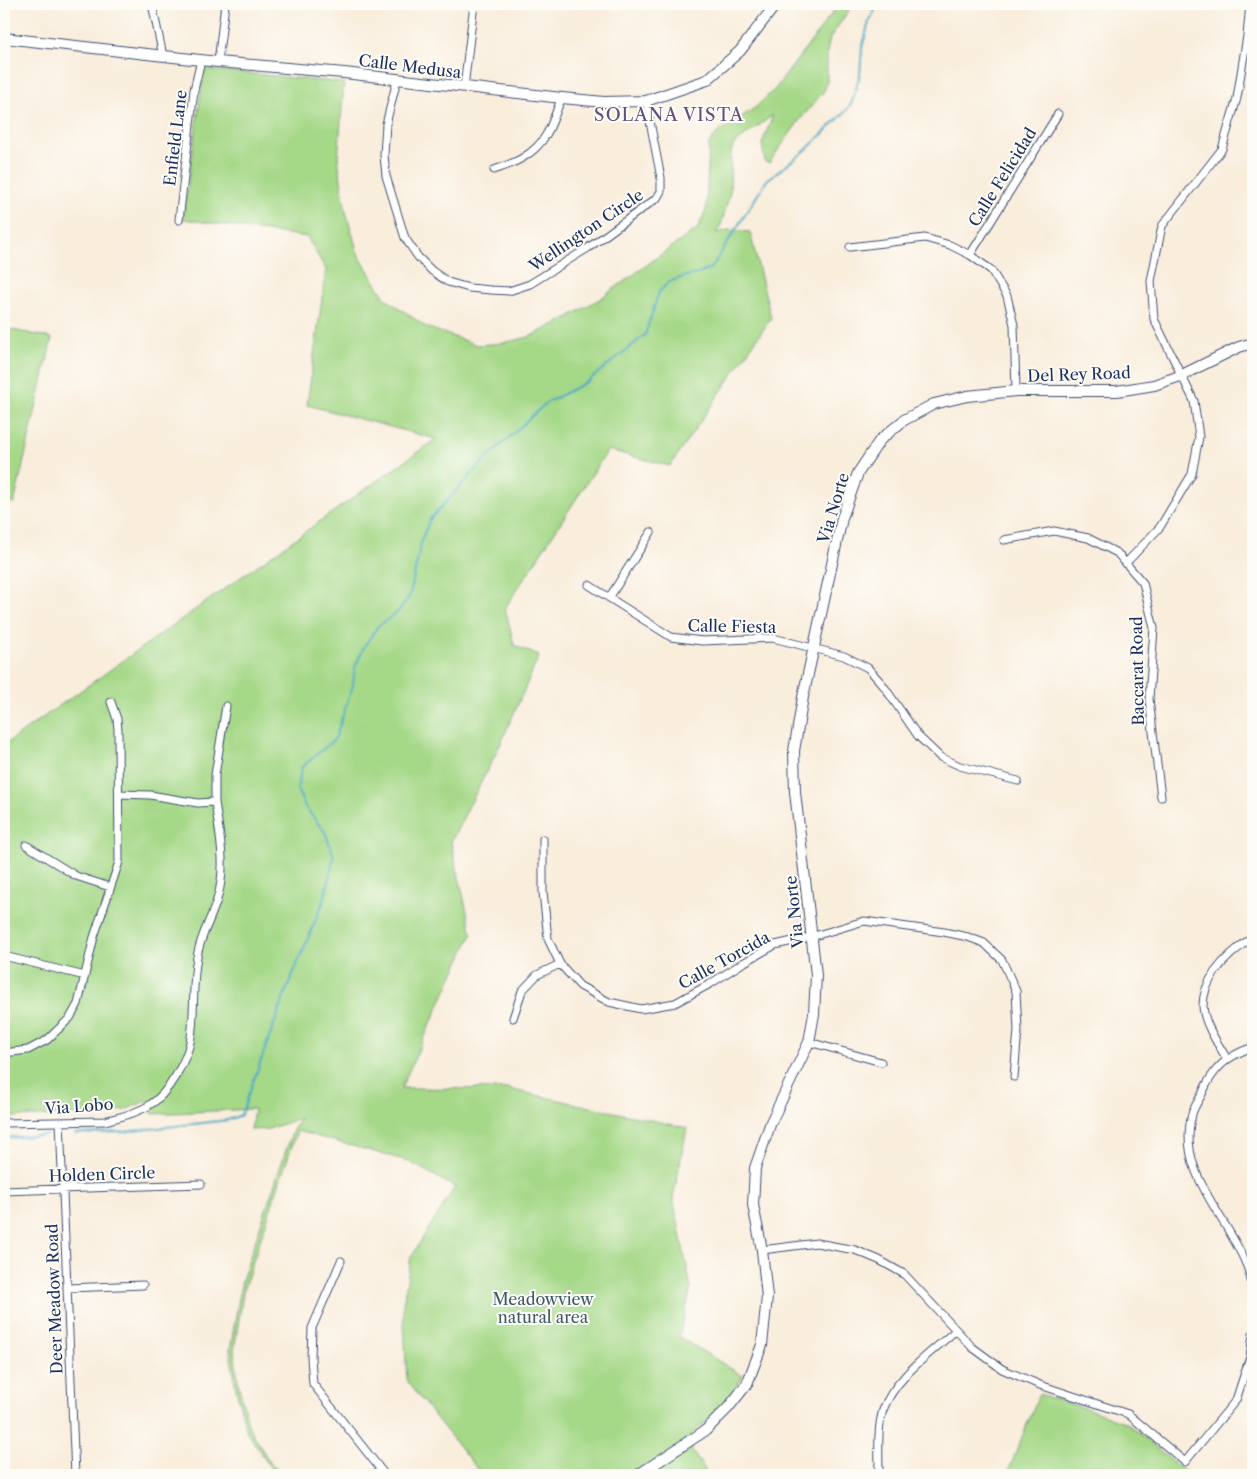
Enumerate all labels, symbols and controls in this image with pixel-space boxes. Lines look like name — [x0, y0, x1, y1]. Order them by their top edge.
street label: Calle Medusa — [358, 50, 463, 82]
street label: Enfield Lane — [159, 89, 191, 187]
district label: SOLANA VISTA — [594, 104, 744, 126]
street label: Calle Felicidad — [964, 124, 1041, 230]
street label: Wellington Circle — [524, 184, 647, 276]
street label: Del Rey Road — [1027, 362, 1131, 386]
street label: Via Norte — [812, 470, 853, 547]
street label: Calle Fiesta — [687, 615, 777, 637]
street label: Baccarat Road — [1126, 616, 1148, 726]
street label: Via Norte — [780, 875, 808, 950]
street label: Calle Torcida — [675, 926, 774, 993]
street label: Via Lobo — [43, 1094, 114, 1118]
street label: Holden Circle — [48, 1162, 156, 1186]
street label: Deer Meadow Road — [41, 1223, 67, 1375]
park label: Meadowview natural area — [493, 1289, 594, 1327]

